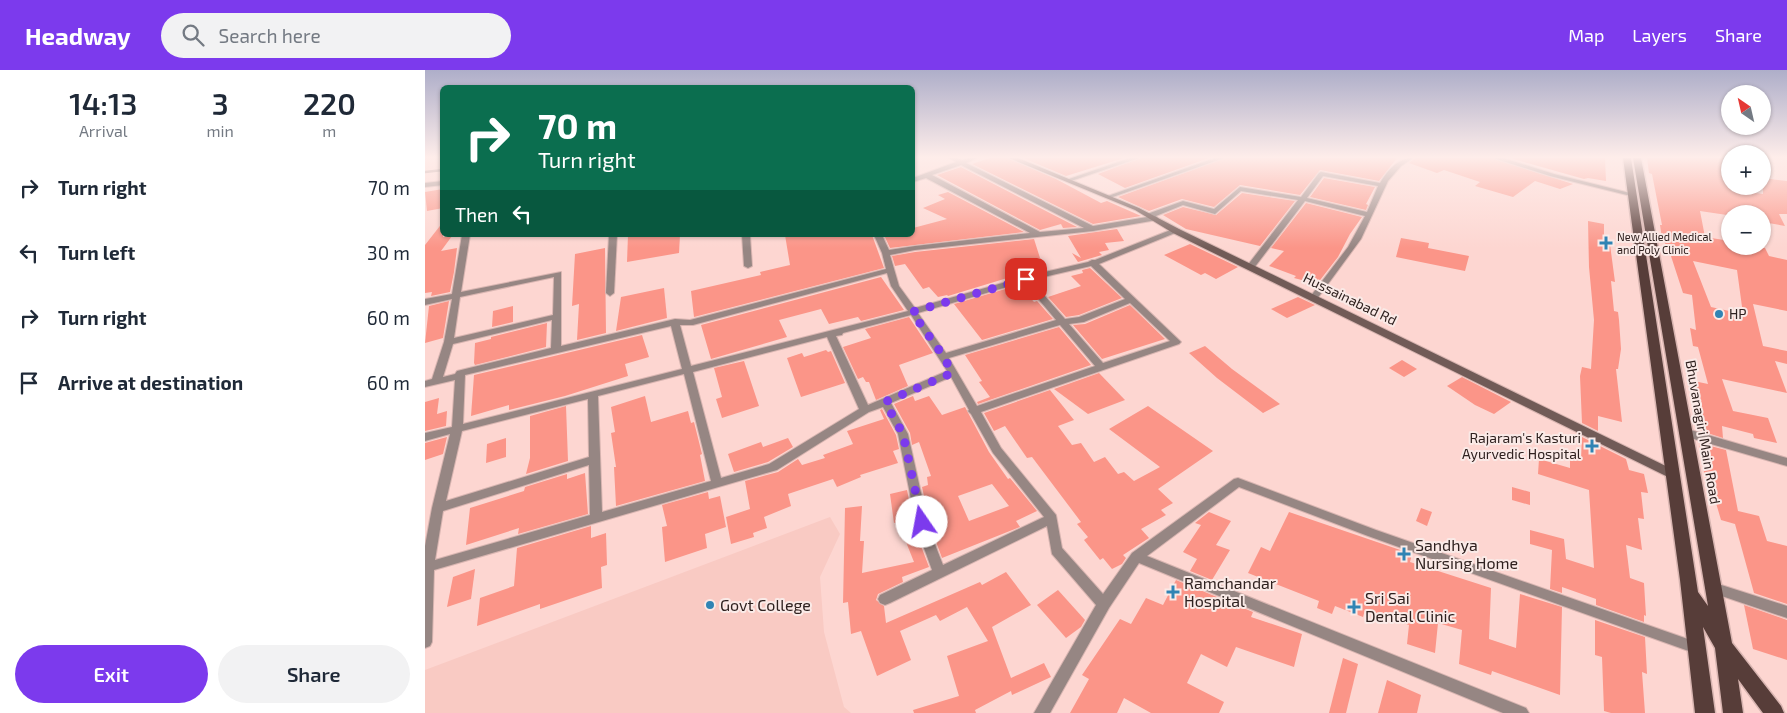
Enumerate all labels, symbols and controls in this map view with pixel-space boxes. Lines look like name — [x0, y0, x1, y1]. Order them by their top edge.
search box — [161, 13, 511, 58]
text: Headway — [25, 21, 131, 50]
icon: search — [179, 21, 207, 49]
text: Search here — [219, 24, 321, 47]
text: Map — [1568, 24, 1604, 46]
text: Layers — [1632, 24, 1687, 46]
text: Share — [1715, 24, 1762, 46]
text: 14:13 — [69, 85, 137, 121]
text: 3 — [212, 85, 229, 121]
text: 220 — [303, 85, 356, 121]
north arrow — [1721, 85, 1771, 135]
map controls — [1721, 85, 1771, 255]
text: 70 m — [538, 104, 617, 146]
icon: right — [455, 105, 520, 170]
text: Arrival — [79, 121, 128, 140]
text: min — [206, 121, 234, 140]
text: m — [322, 121, 336, 140]
button: + — [1721, 145, 1771, 195]
text: Turn right — [538, 146, 636, 172]
icon: right — [15, 174, 43, 202]
text: Turn right — [58, 176, 146, 199]
text: 70 m — [368, 176, 410, 199]
icon: left — [508, 200, 536, 228]
text: Then — [455, 203, 498, 226]
button: − — [1721, 205, 1771, 255]
place label: New Allied Medical and Poly Clinic — [1617, 230, 1712, 256]
marker: New Allied Medical and Poly Clinic — [1599, 236, 1613, 250]
icon: left — [15, 239, 43, 267]
text: Turn left — [58, 241, 135, 264]
text: 30 m — [367, 241, 410, 264]
pin — [1005, 258, 1047, 300]
icon: arrive — [1012, 265, 1040, 293]
street label: Hussainabad Rd — [1301, 269, 1400, 329]
icon: right — [15, 304, 43, 332]
place label: HP — [1729, 305, 1747, 322]
text: Turn right — [58, 306, 146, 329]
text: 60 m — [367, 306, 410, 329]
marker: HP — [1713, 308, 1725, 320]
street label: Bhuvanagiri Main Road — [1682, 359, 1725, 505]
icon: arrive — [15, 369, 43, 397]
text: Arrive at destination — [58, 371, 243, 394]
text: 60 m — [367, 371, 410, 394]
place label: Rajaram's Kasturi Ayurvedic Hospital — [1462, 429, 1582, 462]
marker: Rajaram's Kasturi Ayurvedic Hospital — [1585, 439, 1599, 453]
position arrow — [895, 495, 947, 547]
place label: Sandhya Nursing Home — [1415, 535, 1518, 572]
marker: Sandhya Nursing Home — [1397, 547, 1411, 561]
place label: Ramchandar Hospital — [1184, 573, 1277, 610]
marker: Ramchandar Hospital — [1166, 585, 1180, 599]
place label: Sri Sai Dental Clinic — [1365, 588, 1455, 625]
place label: Govt College — [720, 595, 811, 614]
marker: Govt College — [704, 599, 716, 611]
marker: Sri Sai Dental Clinic — [1347, 600, 1361, 614]
button: Exit — [15, 645, 208, 703]
button: Share — [218, 645, 410, 703]

